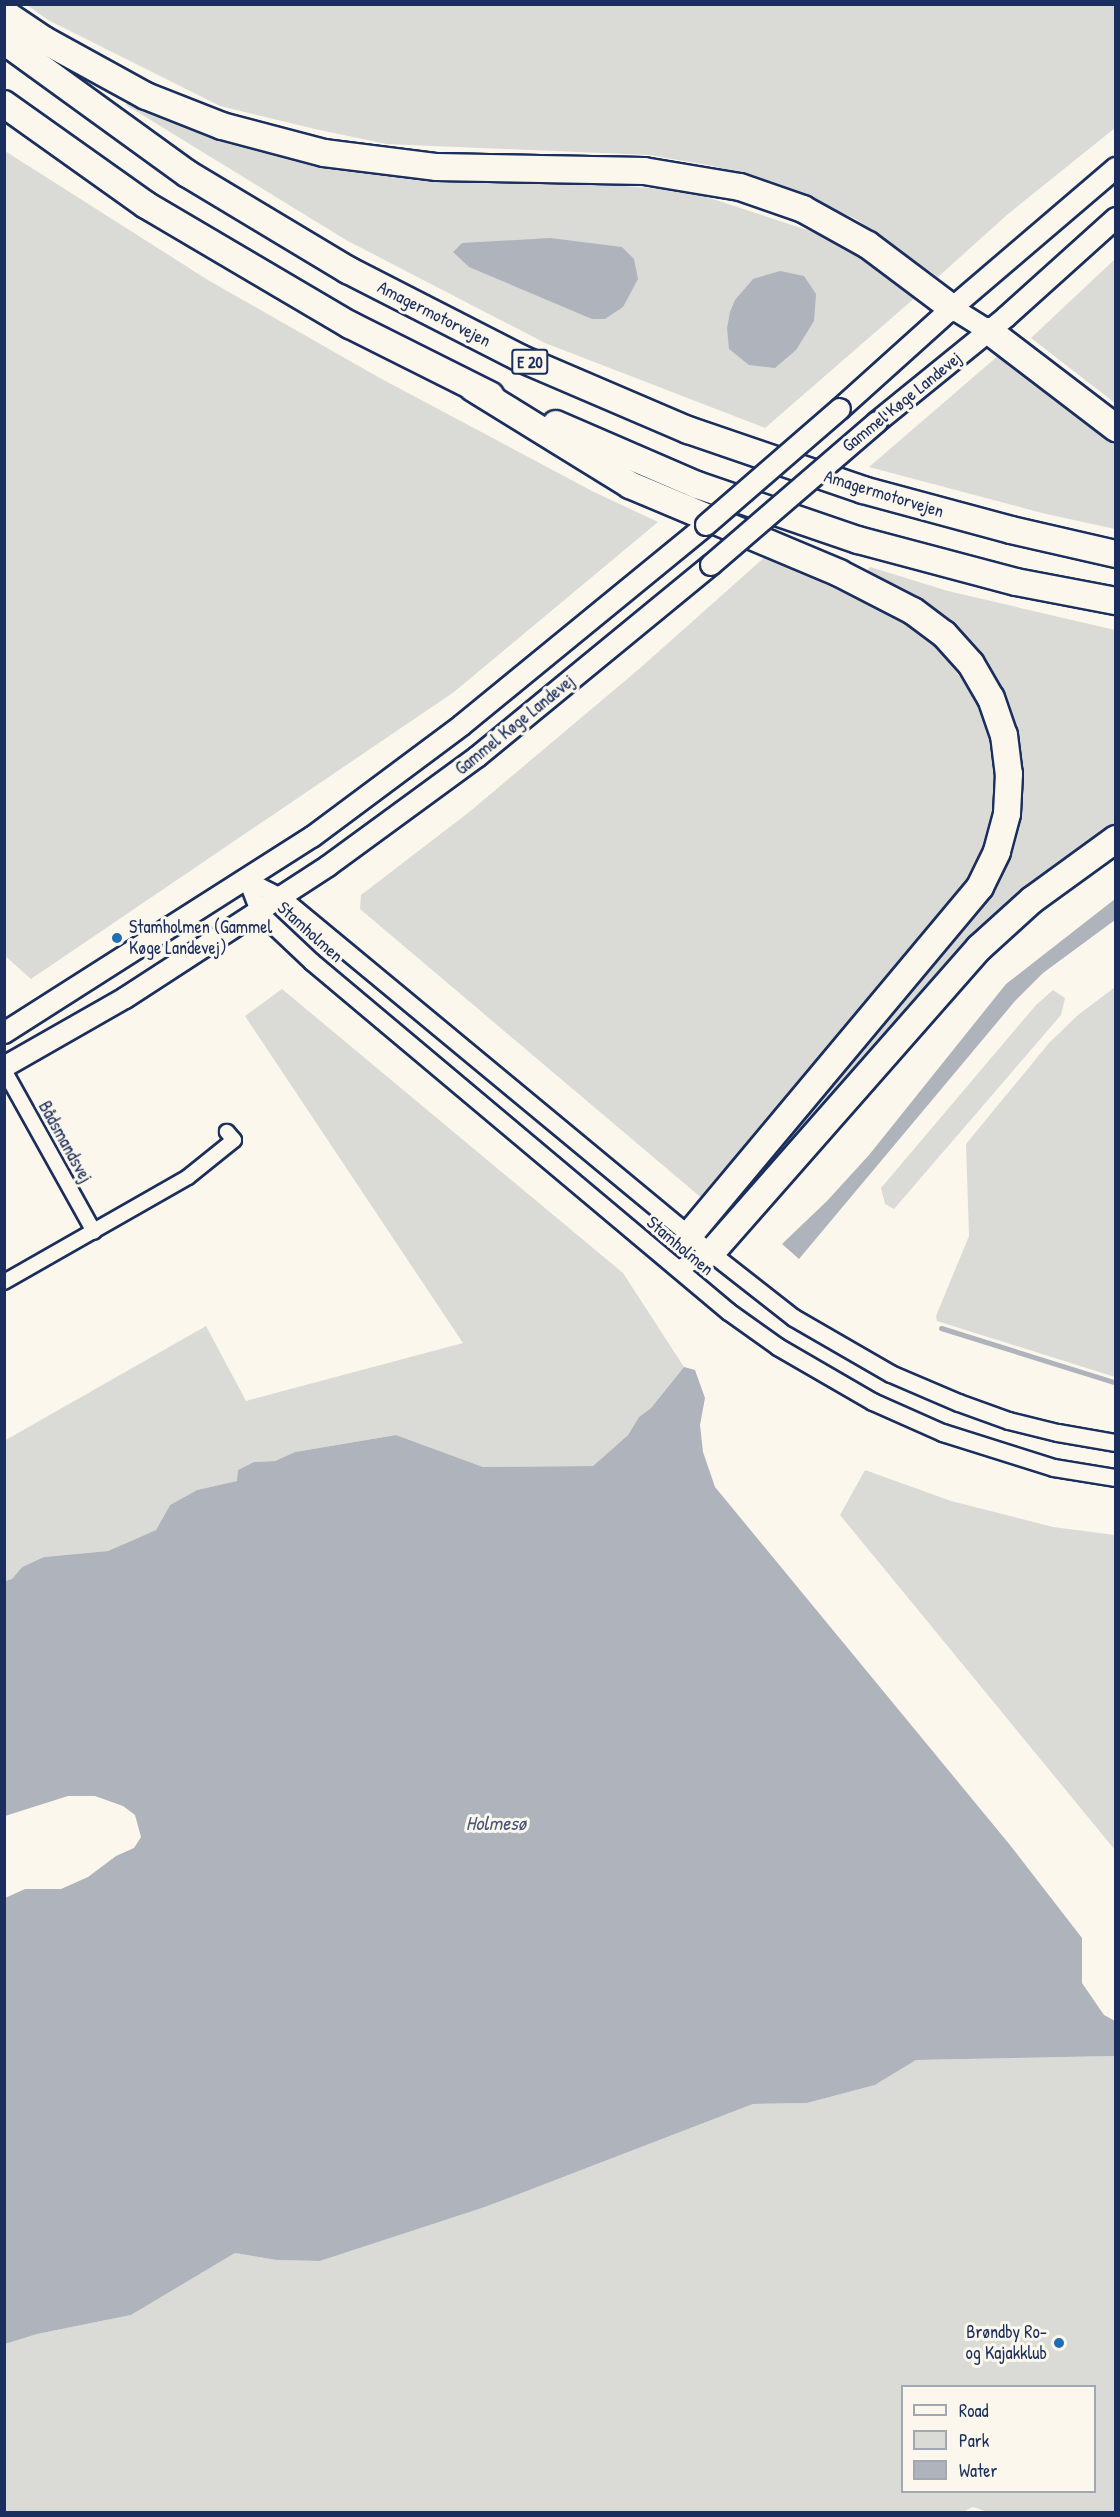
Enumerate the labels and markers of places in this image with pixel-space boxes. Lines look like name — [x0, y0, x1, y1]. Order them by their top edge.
place label: Stamholmen (Gammel Køge Landevej) — [129, 917, 272, 960]
marker: Stamholmen (Gammel Køge Landevej) — [110, 931, 124, 945]
place label: Brøndby Ro- og Kajakklub — [965, 2322, 1047, 2364]
marker: Brøndby Ro- og Kajakklub — [1052, 2336, 1066, 2350]

